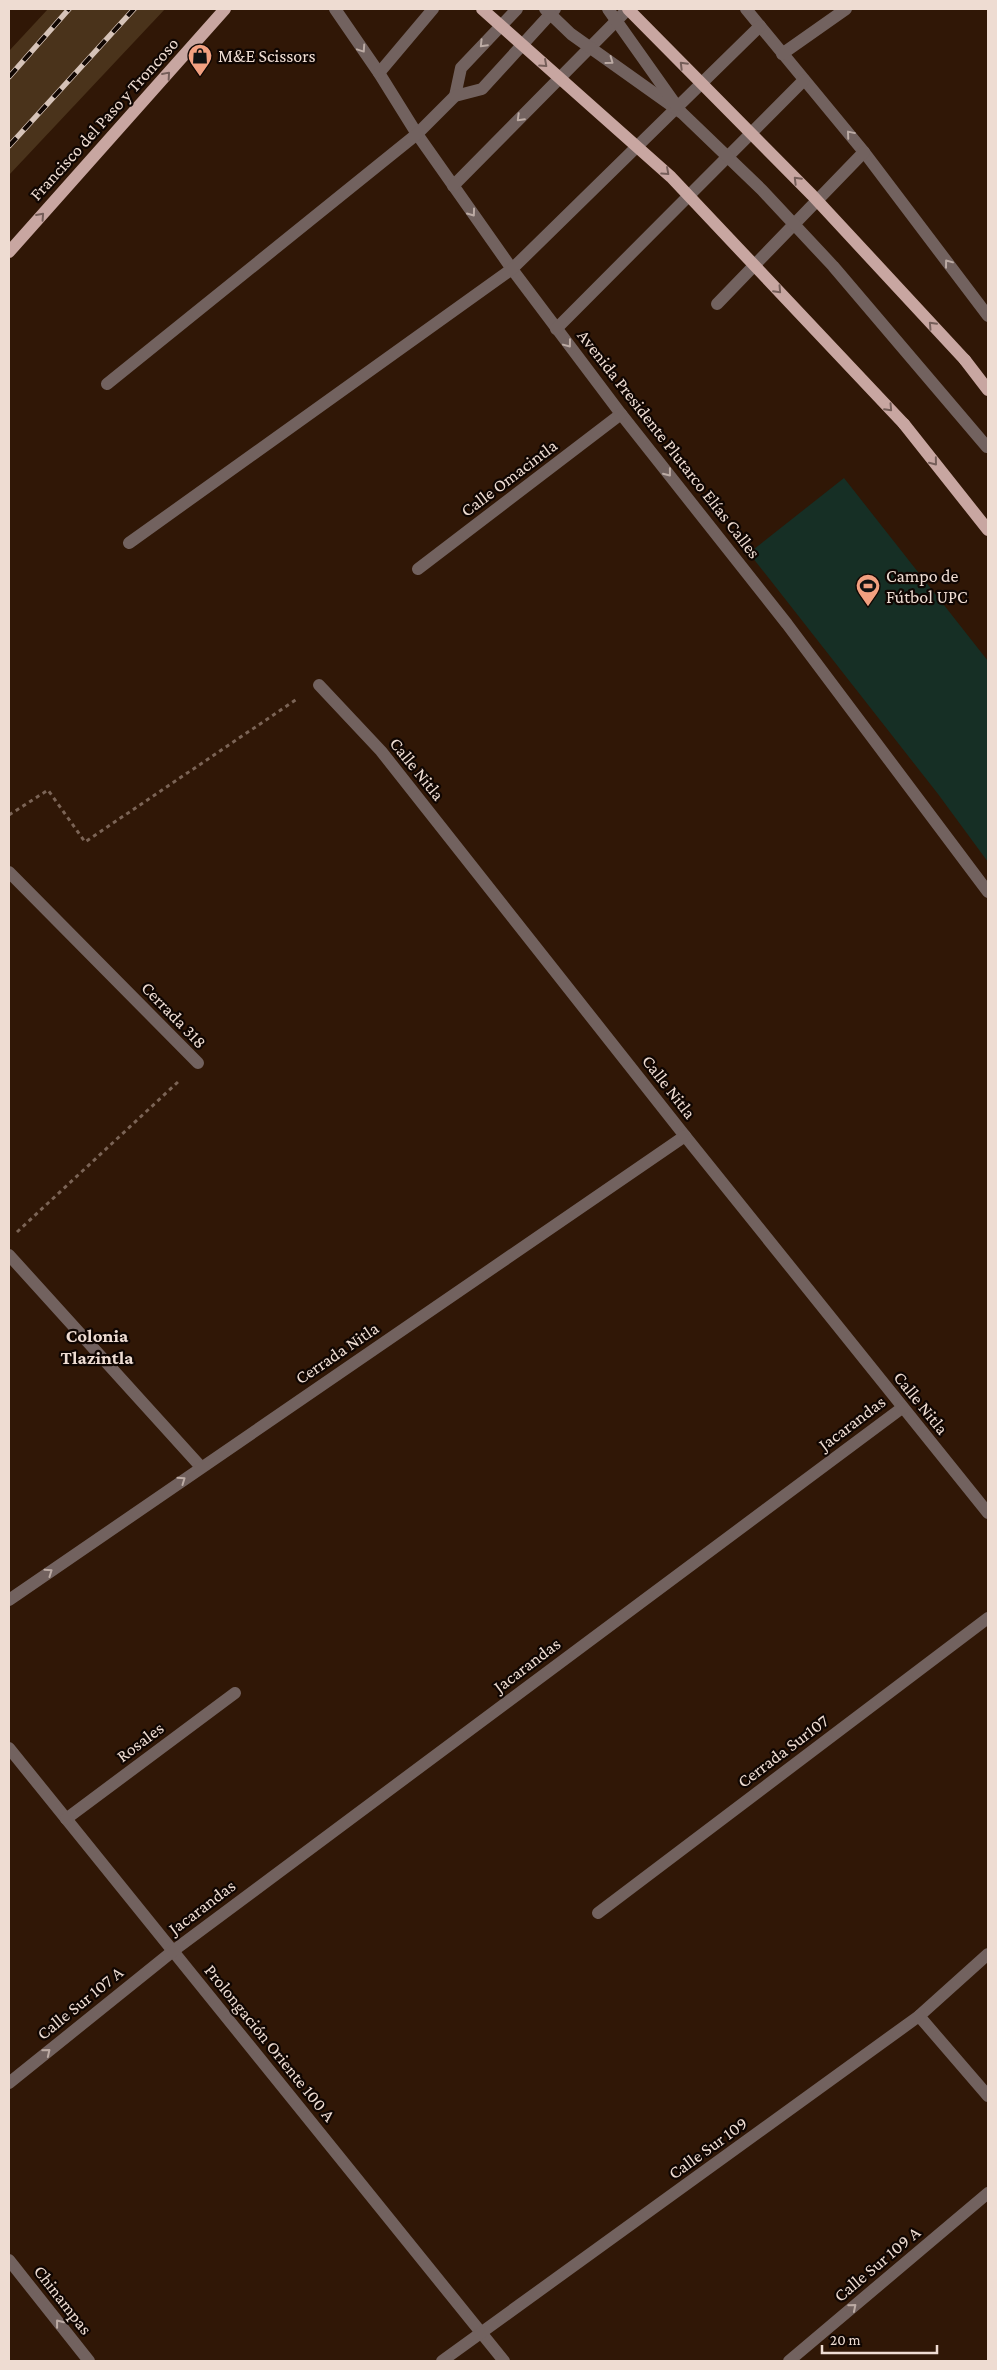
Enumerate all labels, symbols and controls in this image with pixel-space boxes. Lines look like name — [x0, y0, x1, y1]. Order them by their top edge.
street label: Francisco del Paso y Troncoso — [26, 33, 182, 205]
one-way arrow — [480, 38, 489, 47]
shop icon: M&E Scissors — [187, 43, 213, 77]
one-way arrow — [356, 43, 365, 53]
place label: M&E Scissors — [218, 46, 316, 66]
one-way arrow — [604, 55, 614, 64]
one-way arrow — [539, 59, 548, 68]
one-way arrow — [680, 62, 689, 71]
one-way arrow — [161, 72, 170, 81]
one-way arrow — [517, 112, 526, 121]
one-way arrow — [846, 131, 855, 140]
one-way arrow — [660, 166, 669, 175]
one-way arrow — [794, 177, 803, 186]
one-way arrow — [466, 207, 475, 217]
one-way arrow — [36, 212, 45, 221]
one-way arrow — [946, 260, 954, 269]
one-way arrow — [772, 284, 781, 293]
one-way arrow — [929, 321, 938, 330]
street label: Avenida Presidente Plutarco Elías Calles — [573, 326, 765, 562]
one-way arrow — [562, 338, 571, 348]
one-way arrow — [883, 403, 892, 412]
street label: Calle Omacintla — [457, 435, 561, 521]
one-way arrow — [928, 456, 937, 466]
one-way arrow — [662, 467, 670, 476]
place label: Campo de Fútbol UPC — [886, 566, 968, 607]
sports icon: Campo de Fútbol UPC — [855, 573, 881, 607]
street label: Calle Nitla — [386, 733, 448, 805]
street label: Cerrada 318 — [137, 978, 211, 1052]
street label: Calle Nitla — [638, 1051, 700, 1123]
street label: Cerrada Nitla — [292, 1318, 382, 1388]
district label: Colonia Tlazintla — [61, 1325, 134, 1368]
street label: Calle Nitla — [890, 1367, 952, 1439]
street label: Jacarandas — [813, 1391, 889, 1456]
one-way arrow — [177, 1477, 186, 1486]
one-way arrow — [43, 1569, 53, 1578]
street label: Jacarandas — [488, 1633, 564, 1698]
street label: Cerrada Sur107 — [734, 1710, 832, 1792]
street label: Rosales — [112, 1718, 168, 1766]
street label: Jacarandas — [163, 1875, 239, 1940]
street label: Prolongación Oriente 100 A — [200, 1960, 340, 2126]
street label: Calle Sur 107 A — [33, 1962, 128, 2044]
one-way arrow — [41, 2050, 50, 2058]
street label: Calle Sur 109 — [665, 2113, 751, 2183]
street label: Calle Sur 109 A — [830, 2222, 925, 2306]
street label: Chinampas — [30, 2261, 96, 2339]
one-way arrow — [848, 2304, 857, 2313]
one-way arrow — [56, 2319, 65, 2329]
scale bar — [822, 2322, 937, 2354]
text: 20 m — [830, 2332, 861, 2348]

